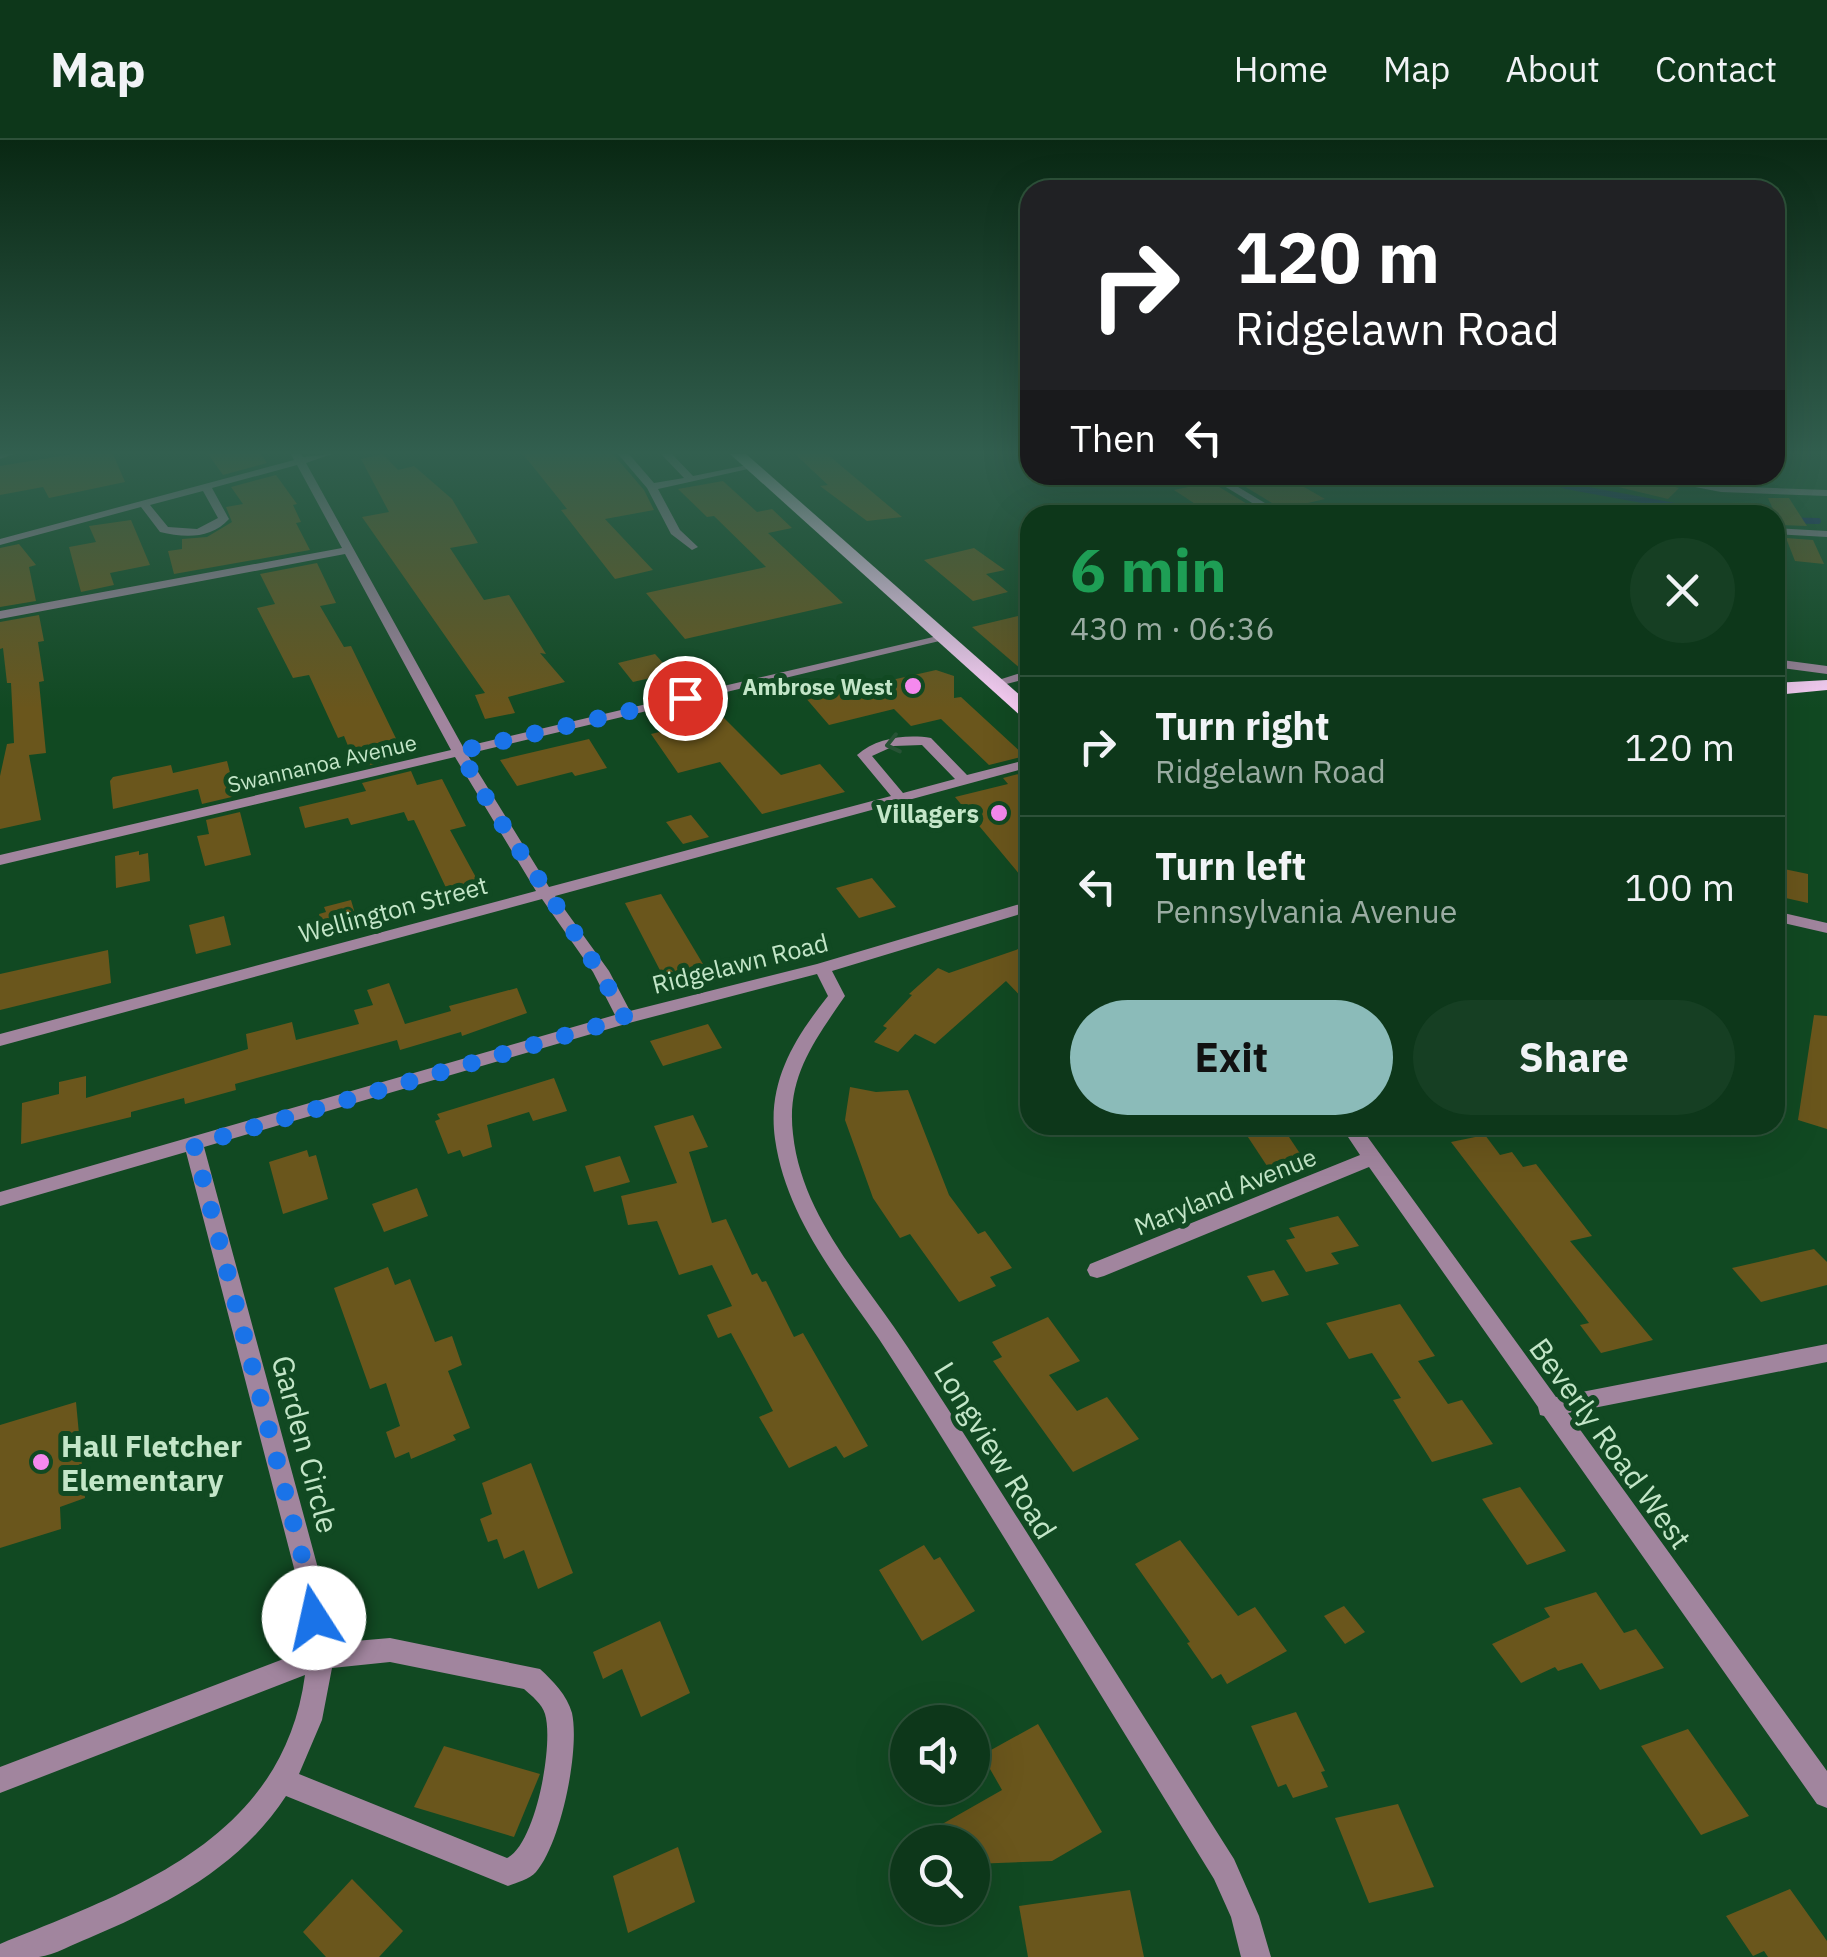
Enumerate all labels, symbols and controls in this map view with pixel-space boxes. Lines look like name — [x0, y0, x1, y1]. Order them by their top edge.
text: Map — [50, 38, 146, 100]
text: Home — [1234, 46, 1328, 92]
text: Map — [1383, 46, 1450, 92]
text: About — [1505, 46, 1600, 92]
text: Contact — [1655, 46, 1777, 92]
text: 120 m — [1235, 211, 1440, 302]
icon: right — [1070, 220, 1200, 350]
text: Ridgelawn Road — [1235, 299, 1560, 357]
icon: left — [1176, 410, 1231, 465]
text: Then — [1070, 413, 1156, 462]
text: 6 min — [1070, 530, 1227, 609]
button: close — [1630, 538, 1735, 643]
text: 430 m · 06:36 — [1070, 607, 1275, 649]
pin — [643, 656, 728, 741]
icon: arrive — [658, 671, 713, 726]
place label: Ambrose West — [742, 672, 893, 701]
marker: Ambrose West — [902, 675, 924, 697]
text: Turn right — [1155, 701, 1330, 750]
icon: right — [1070, 719, 1125, 774]
text: 120 m — [1624, 722, 1735, 771]
street label: Swannanoa Avenue — [225, 727, 419, 799]
one-way arrow — [885, 732, 902, 753]
text: Ridgelawn Road — [1155, 750, 1386, 792]
place label: Villagers — [876, 797, 979, 830]
marker: Villagers — [988, 802, 1010, 824]
text: Turn left — [1155, 841, 1306, 890]
icon: left — [1070, 859, 1125, 914]
text: 100 m — [1624, 862, 1735, 911]
street label: Wellington Street — [295, 868, 491, 950]
text: Pennsylvania Avenue — [1155, 890, 1457, 932]
street label: Ridgelawn Road — [648, 925, 832, 1001]
button: Exit — [1070, 1000, 1393, 1115]
button: Share — [1413, 1000, 1735, 1115]
street label: Maryland Avenue — [1129, 1139, 1321, 1243]
street label: Beverly Road West — [1521, 1330, 1701, 1556]
street label: Garden Circle — [264, 1351, 348, 1537]
street label: Longview Road — [926, 1354, 1066, 1546]
place label: Hall Fletcher Elementary — [61, 1426, 242, 1499]
marker: Hall Fletcher Elementary — [30, 1451, 52, 1473]
position arrow — [262, 1566, 366, 1670]
map controls — [890, 1705, 990, 1925]
button: sound — [890, 1705, 990, 1805]
button: search — [890, 1825, 990, 1925]

